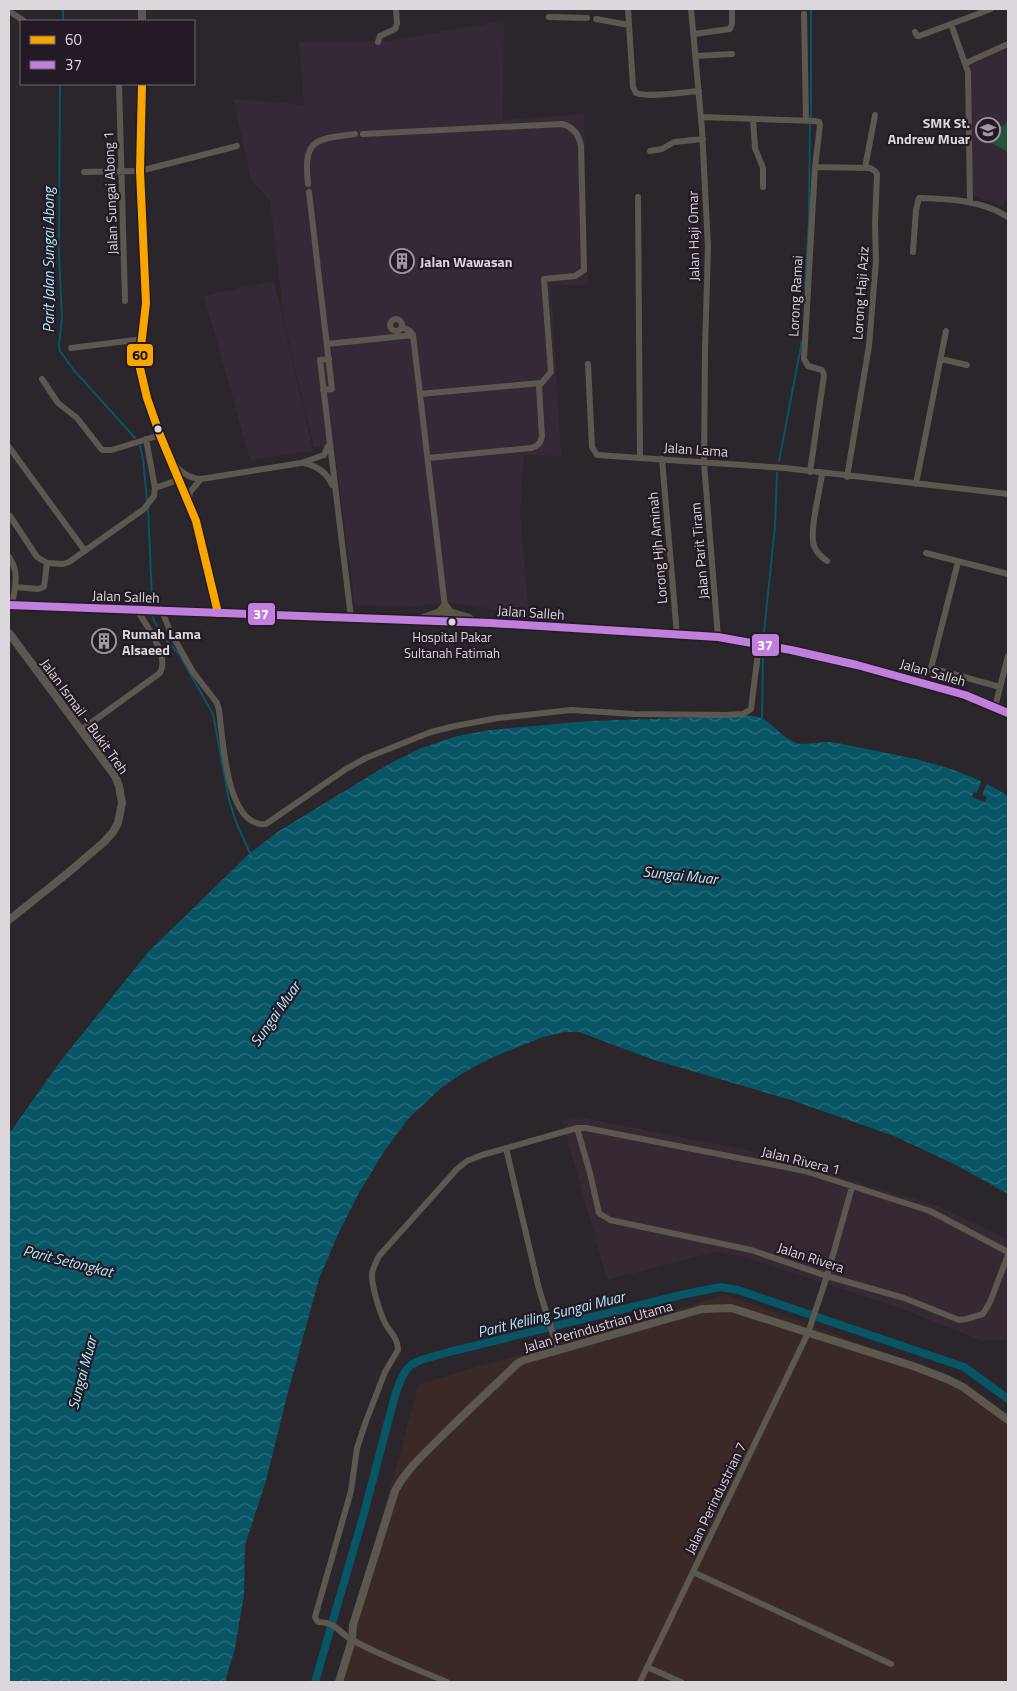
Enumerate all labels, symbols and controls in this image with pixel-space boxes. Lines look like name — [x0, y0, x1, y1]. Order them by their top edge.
legend — [20, 20, 195, 85]
text: 60 — [65, 28, 82, 51]
text: 37 — [65, 53, 82, 76]
place label: SMK St. Andrew Muar — [888, 112, 970, 149]
school or university icon: SMK St. Andrew Muar — [975, 117, 1001, 143]
street label: Jalan Sungai Abong 1 — [97, 131, 123, 255]
water label: Parit Jalan Sungai Abong — [37, 185, 60, 333]
street label: Jalan Haji Omar — [682, 190, 704, 281]
street label: Lorong Haji Aziz — [846, 246, 874, 340]
building icon: Jalan Wawasan — [389, 248, 415, 274]
place label: Jalan Wawasan — [420, 251, 513, 272]
street label: Lorong Ramai — [782, 255, 808, 337]
line badge: 60 — [126, 343, 154, 367]
text: 60 — [132, 344, 148, 365]
unlabelled marker — [153, 424, 163, 434]
street label: Jalan Lama — [663, 436, 729, 462]
street label: Lorong Hjh Aminah — [642, 491, 672, 605]
street label: Jalan Parit Tiram — [684, 502, 714, 600]
street label: Jalan Salleh — [92, 584, 160, 608]
street label: Jalan Salleh — [497, 599, 565, 625]
line badge: 37 — [247, 602, 276, 626]
text: 37 — [253, 603, 269, 624]
marker: Hospital Pakar Sultanah Fatimah — [447, 617, 457, 627]
place label: Rumah Lama Alsaeed — [122, 623, 201, 660]
place label: Hospital Pakar Sultanah Fatimah — [404, 627, 500, 663]
building icon: Rumah Lama Alsaeed — [91, 628, 117, 654]
line badge: 37 — [751, 633, 780, 657]
text: 37 — [757, 634, 773, 655]
street label: Jalan Salleh — [898, 653, 968, 691]
street label: Jalan Ismail - Bukit Treh — [36, 654, 134, 778]
water label: Sungai Muar — [642, 860, 721, 891]
water label: Sungai Muar — [244, 975, 307, 1051]
street label: Jalan Rivera 1 — [760, 1140, 842, 1180]
street label: Jalan Rivera — [775, 1236, 847, 1278]
water label: Parit Setongkat — [21, 1239, 117, 1284]
water label: Parit Keliling Sungai Muar — [475, 1284, 629, 1343]
street label: Jalan Perindustrian Utama — [521, 1295, 675, 1357]
water label: Sungai Muar — [61, 1332, 103, 1412]
street label: Jalan Perindustrian 7 — [679, 1438, 751, 1558]

